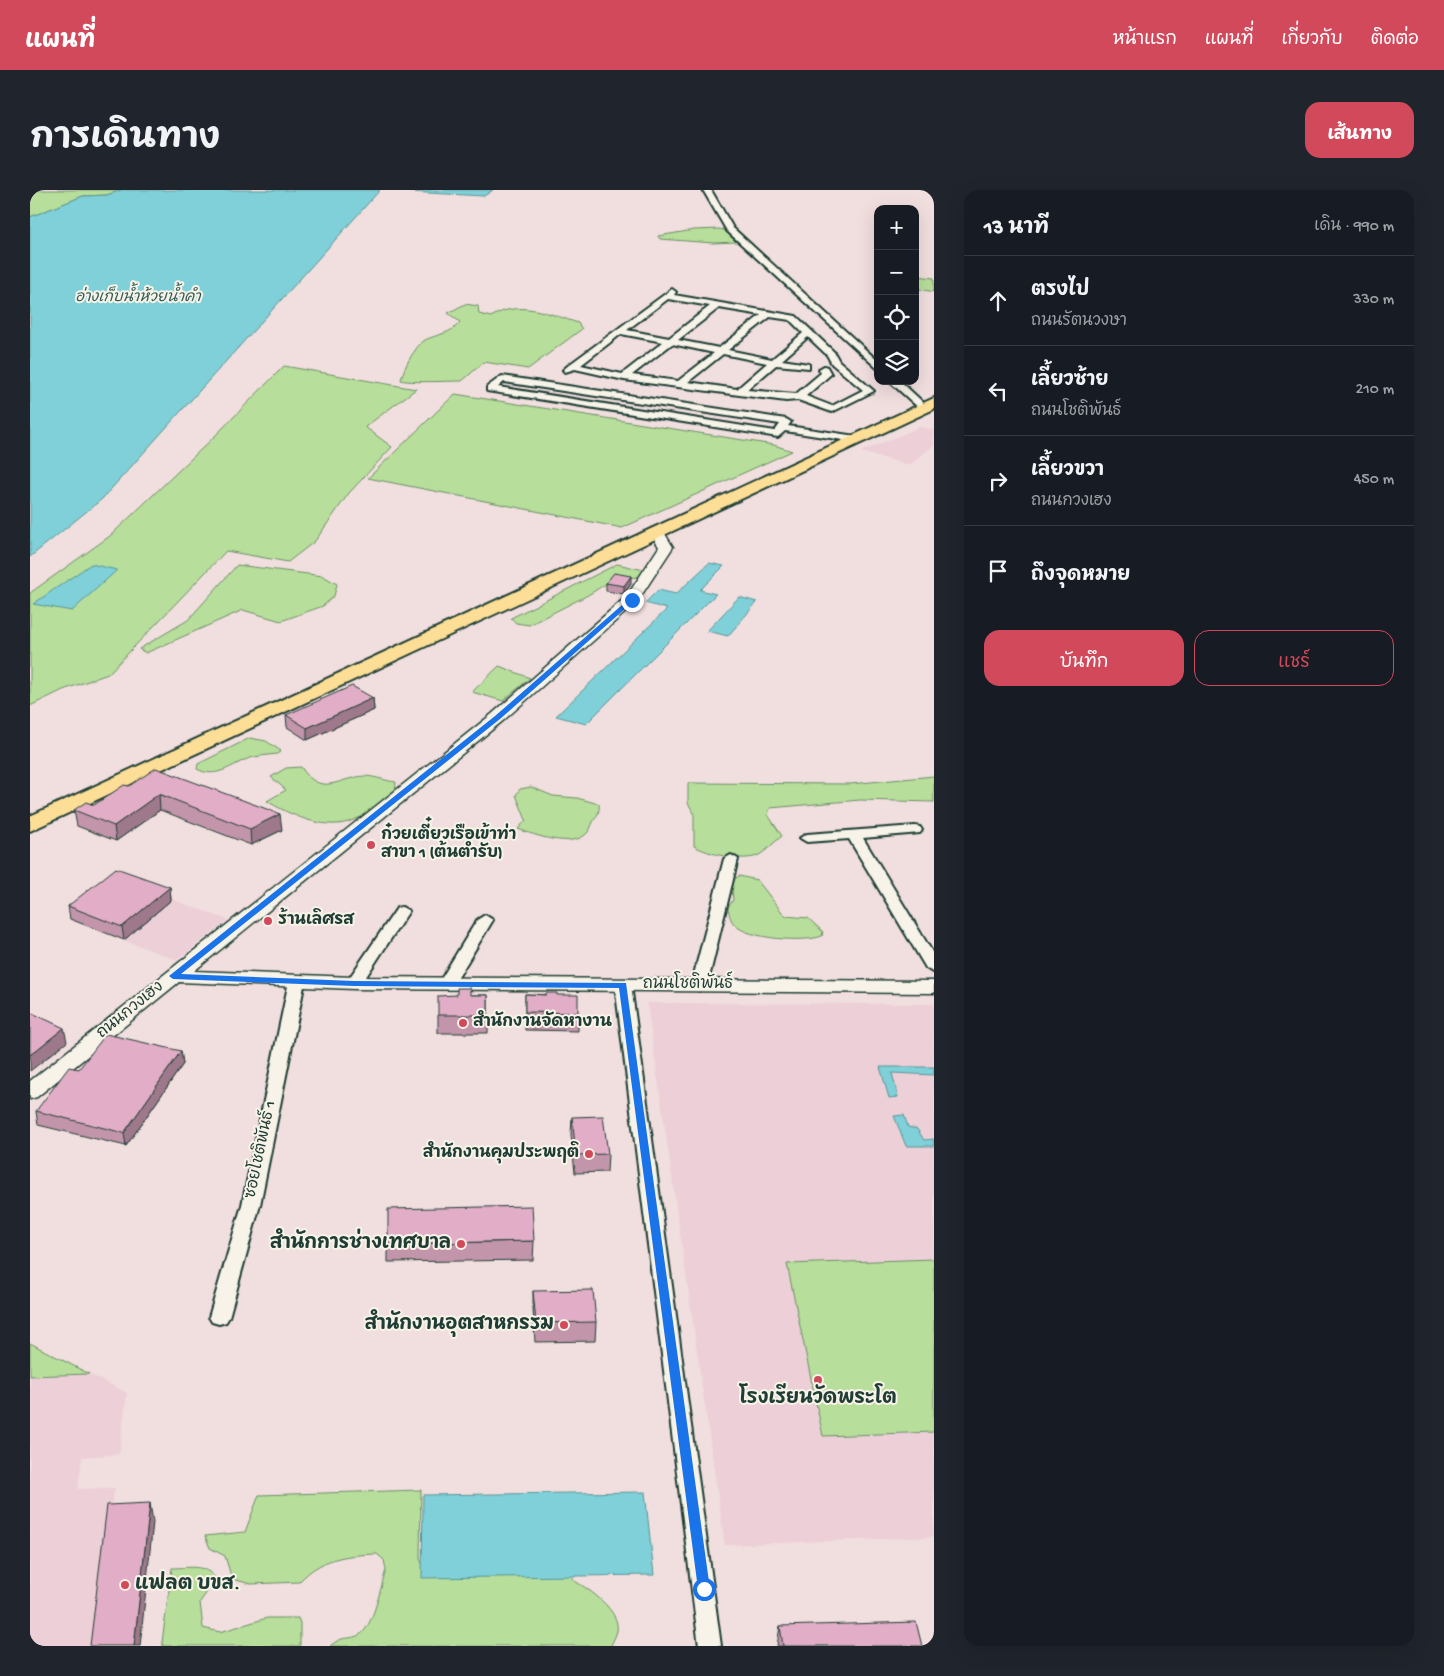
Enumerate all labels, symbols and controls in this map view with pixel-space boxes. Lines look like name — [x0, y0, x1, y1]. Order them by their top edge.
text: แผนที่ — [25, 28, 95, 57]
text: หน้าแรก — [1113, 30, 1177, 51]
text: แผนที่ — [1205, 30, 1253, 51]
text: เกี่ยวกับ — [1281, 30, 1343, 51]
text: ติดต่อ — [1371, 30, 1419, 51]
button: เส้นทาง — [1305, 102, 1414, 158]
text: การเดินทาง — [30, 120, 220, 161]
map controls — [874, 205, 919, 385]
button: + — [874, 205, 919, 250]
text: 13 นาที — [984, 217, 1049, 242]
text: เดิน · 990 m — [1314, 218, 1394, 237]
button: − — [874, 250, 919, 295]
text: ตรงไป — [1031, 280, 1089, 303]
water label: อ่างเก็บน้ำห้วยน้ำคำ — [75, 282, 202, 307]
icon: ahead — [984, 287, 1012, 315]
text: 330 m — [1353, 291, 1394, 310]
button: locate — [874, 295, 919, 340]
text: ถนนรัตนวงษา — [1031, 313, 1127, 332]
button: layers — [874, 340, 919, 385]
text: เลี้ยวซ้าย — [1031, 370, 1108, 393]
icon: left — [984, 377, 1012, 405]
text: 210 m — [1355, 381, 1394, 400]
text: ถนนโชติพันธ์ — [1031, 403, 1122, 422]
text: เลี้ยวขวา — [1031, 460, 1104, 483]
icon: right — [984, 467, 1012, 495]
text: 450 m — [1354, 471, 1394, 490]
text: ถนนกวงเฮง — [1031, 493, 1112, 512]
icon: arrive — [984, 557, 1012, 585]
text: ถึงจุดหมาย — [1031, 565, 1130, 588]
route end — [621, 589, 644, 612]
button: บันทึก — [984, 630, 1184, 686]
button: แชร์ — [1194, 630, 1394, 686]
place label: ก๋วยเตี๋ยวเรือเข้าท่า สาขา 1 (ต้นตำรับ) — [381, 816, 516, 864]
marker: ก๋วยเตี๋ยวเรือเข้าท่า สาขา 1 (ต้นตำรับ) — [365, 839, 377, 851]
place label: ร้านเลิศรส — [278, 907, 355, 931]
marker: ร้านเลิศรส — [262, 915, 274, 927]
street label: ถนนโชติพันธ์ — [643, 971, 733, 995]
street label: ถนนกวงเฮง — [94, 978, 168, 1044]
place label: สำนักงานจัดหางาน — [473, 1010, 612, 1033]
marker: สำนักงานจัดหางาน — [457, 1017, 469, 1029]
street label: ซอยโชติพันธ์ 1 — [237, 1098, 282, 1201]
place label: สำนักงานคุมประพฤติ — [423, 1141, 579, 1164]
marker: สำนักงานคุมประพฤติ — [583, 1148, 595, 1160]
place label: สำนักการช่างเทศบาล — [270, 1228, 451, 1256]
marker: สำนักการช่างเทศบาล — [455, 1238, 467, 1250]
place label: สำนักงานอุตสาหกรรม — [365, 1309, 554, 1337]
marker: สำนักงานอุตสาหกรรม — [558, 1319, 570, 1331]
marker: โรงเรียนวัดพระโต — [812, 1374, 824, 1386]
place label: โรงเรียนวัดพระโต — [738, 1383, 897, 1411]
place label: แฟลต บขส. — [135, 1571, 240, 1597]
route start — [693, 1578, 716, 1601]
marker: แฟลต บขส. — [119, 1579, 131, 1591]

